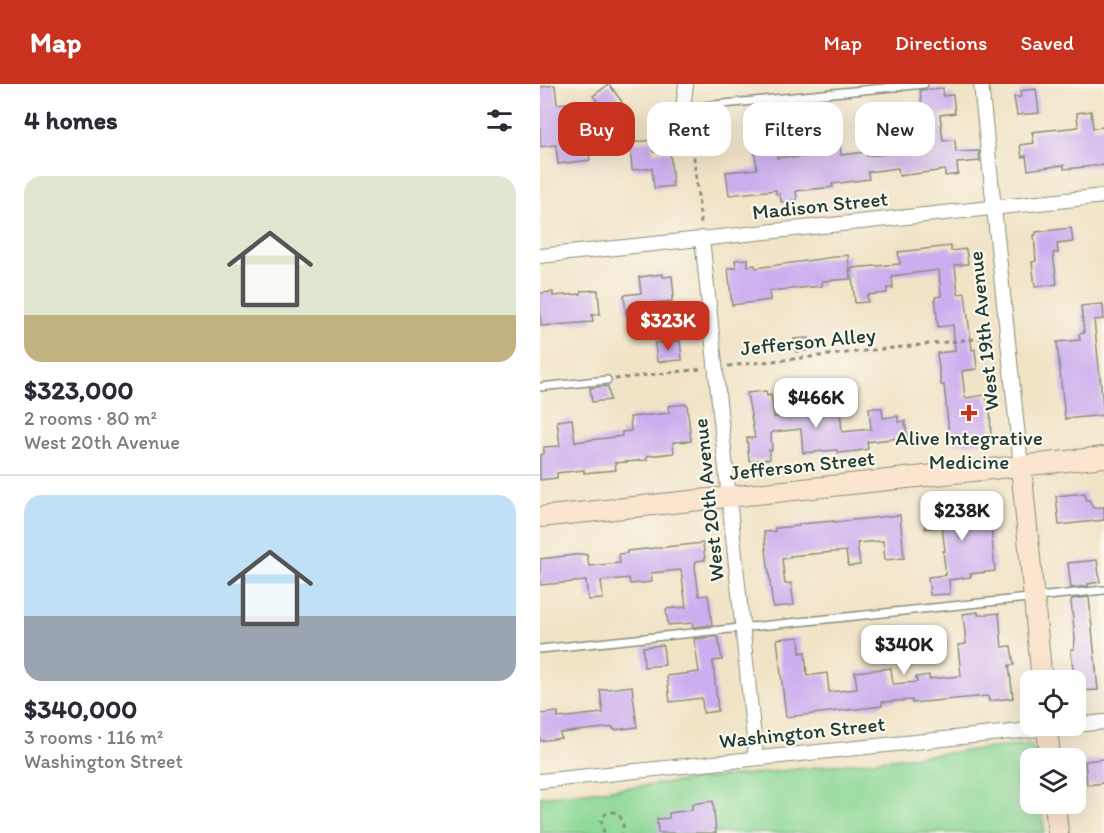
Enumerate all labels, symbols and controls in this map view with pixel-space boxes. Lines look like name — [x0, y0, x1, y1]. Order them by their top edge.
text: Map — [30, 25, 81, 59]
text: Map — [824, 30, 862, 55]
text: Directions — [895, 30, 987, 55]
text: Saved — [1020, 30, 1074, 55]
chip: Buy — [558, 102, 635, 156]
chip: Rent — [647, 102, 731, 156]
chip: Filters — [743, 102, 843, 156]
chip: New — [855, 102, 935, 156]
text: 4 homes — [24, 104, 118, 136]
icon: filters — [483, 104, 516, 137]
street label: Madison Street — [751, 185, 889, 225]
icon: home — [216, 215, 324, 323]
street label: West 19th Avenue — [962, 250, 1004, 412]
pin: $323K — [626, 301, 710, 352]
text: $323K — [640, 308, 696, 332]
street label: Jefferson Alley — [739, 321, 877, 361]
text: $323,000 — [24, 374, 133, 406]
pin: $466K — [774, 378, 858, 429]
text: $466K — [788, 385, 844, 409]
marker: Alive Integrative Medicine — [960, 404, 978, 422]
text: 2 rooms · 80 m² — [24, 406, 157, 430]
street label: West 20th Avenue — [687, 417, 729, 583]
place label: Alive Integrative Medicine — [895, 425, 1043, 474]
text: West 20th Avenue — [24, 430, 180, 454]
street label: Jefferson Street — [728, 445, 876, 485]
pin: $238K — [920, 491, 1004, 542]
text: $238K — [934, 498, 990, 522]
icon: home — [216, 534, 324, 642]
pin: $340K — [862, 625, 946, 676]
text: $340K — [875, 632, 933, 656]
map controls — [1020, 670, 1086, 814]
button: locate — [1020, 670, 1086, 736]
text: $340,000 — [24, 693, 137, 725]
street label: Washington Street — [718, 711, 886, 753]
text: 3 rooms · 116 m² — [24, 725, 163, 749]
button: layers — [1020, 748, 1086, 814]
text: Washington Street — [24, 749, 183, 773]

